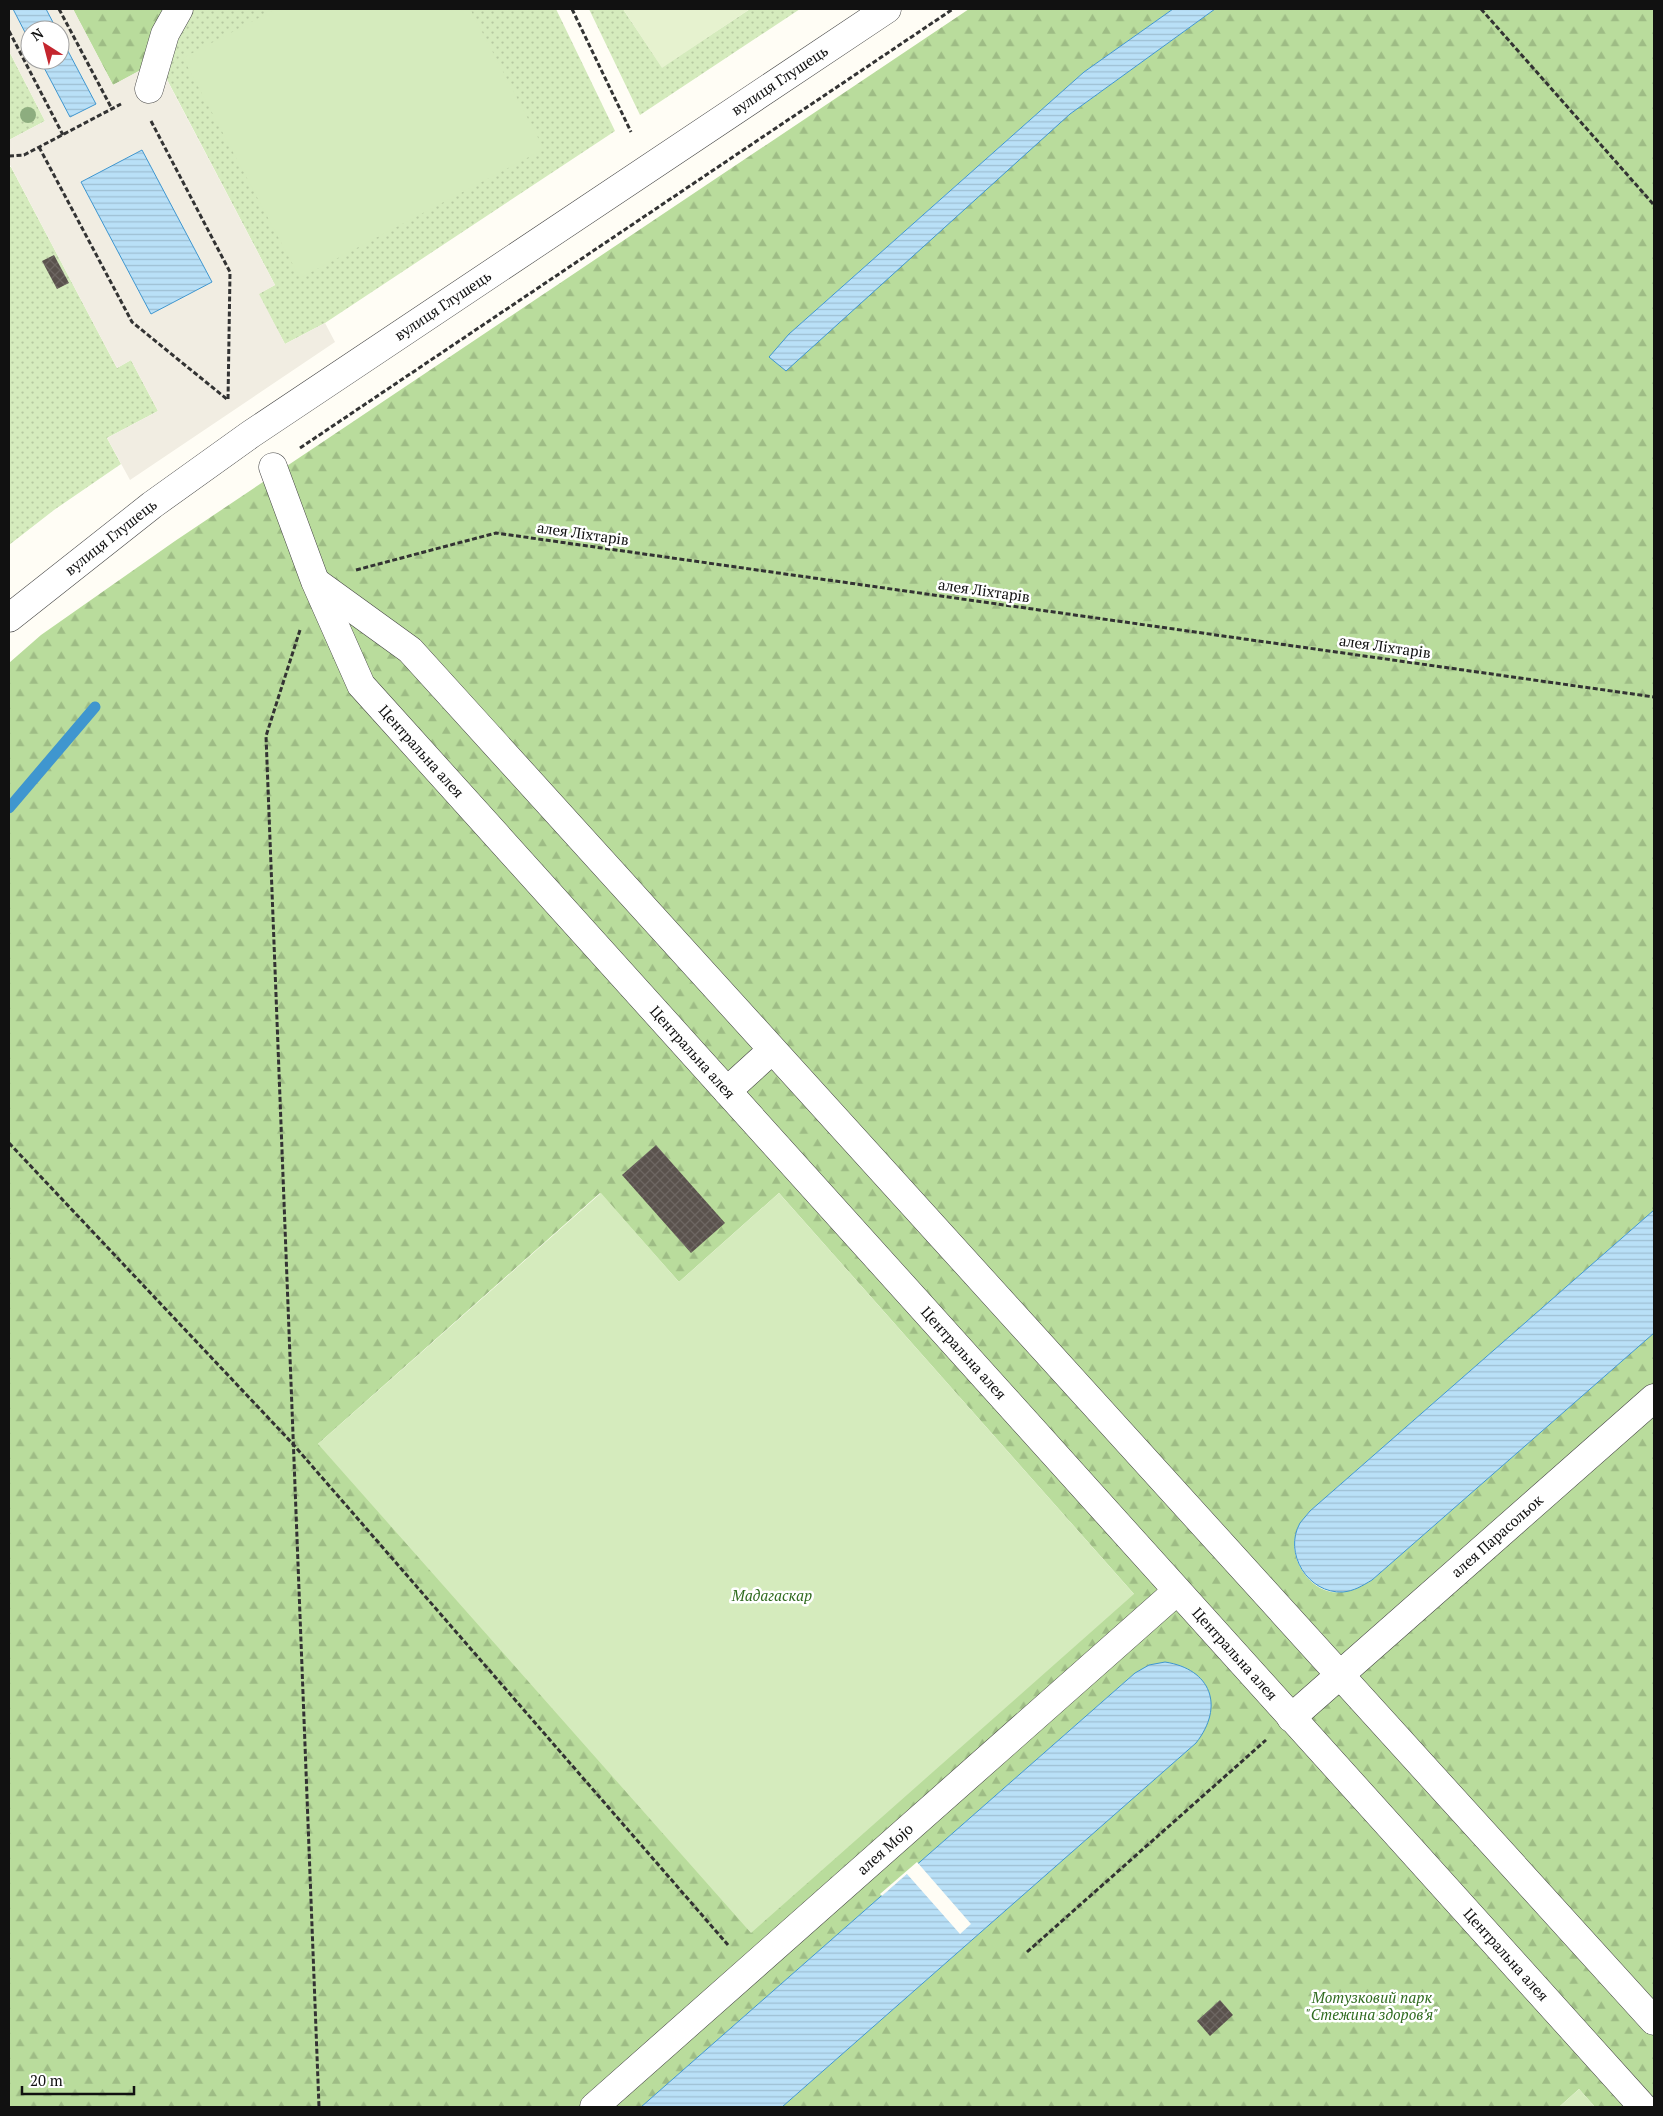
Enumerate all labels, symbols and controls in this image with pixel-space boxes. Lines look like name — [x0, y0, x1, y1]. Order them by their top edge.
north arrow — [20, 20, 70, 70]
text: N — [27, 23, 47, 45]
street label: вулиця Глушець — [727, 40, 832, 119]
street label: вулиця Глушець — [390, 265, 495, 344]
street label: вулиця Глушець — [60, 493, 161, 579]
street label: алея Ліхтарів — [536, 517, 630, 549]
street label: алея Ліхтарів — [937, 574, 1031, 606]
street label: алея Ліхтарів — [1338, 630, 1432, 662]
street label: Центральна алея — [375, 700, 469, 802]
street label: Центральна алея — [646, 1001, 740, 1103]
street label: Центральна алея — [917, 1302, 1011, 1403]
street label: алея Парасольок — [1447, 1489, 1547, 1581]
park label: Мадагаскар — [731, 1585, 812, 1605]
street label: Центральна алея — [1188, 1603, 1283, 1704]
street label: алея Mojo — [852, 1818, 917, 1879]
street label: Центральна алея — [1460, 1904, 1554, 2005]
park label: Мотузковий парк "Стежина здоров’я" — [1306, 1987, 1438, 2024]
scale bar — [22, 2064, 135, 2096]
text: 20 m — [30, 2070, 63, 2090]

